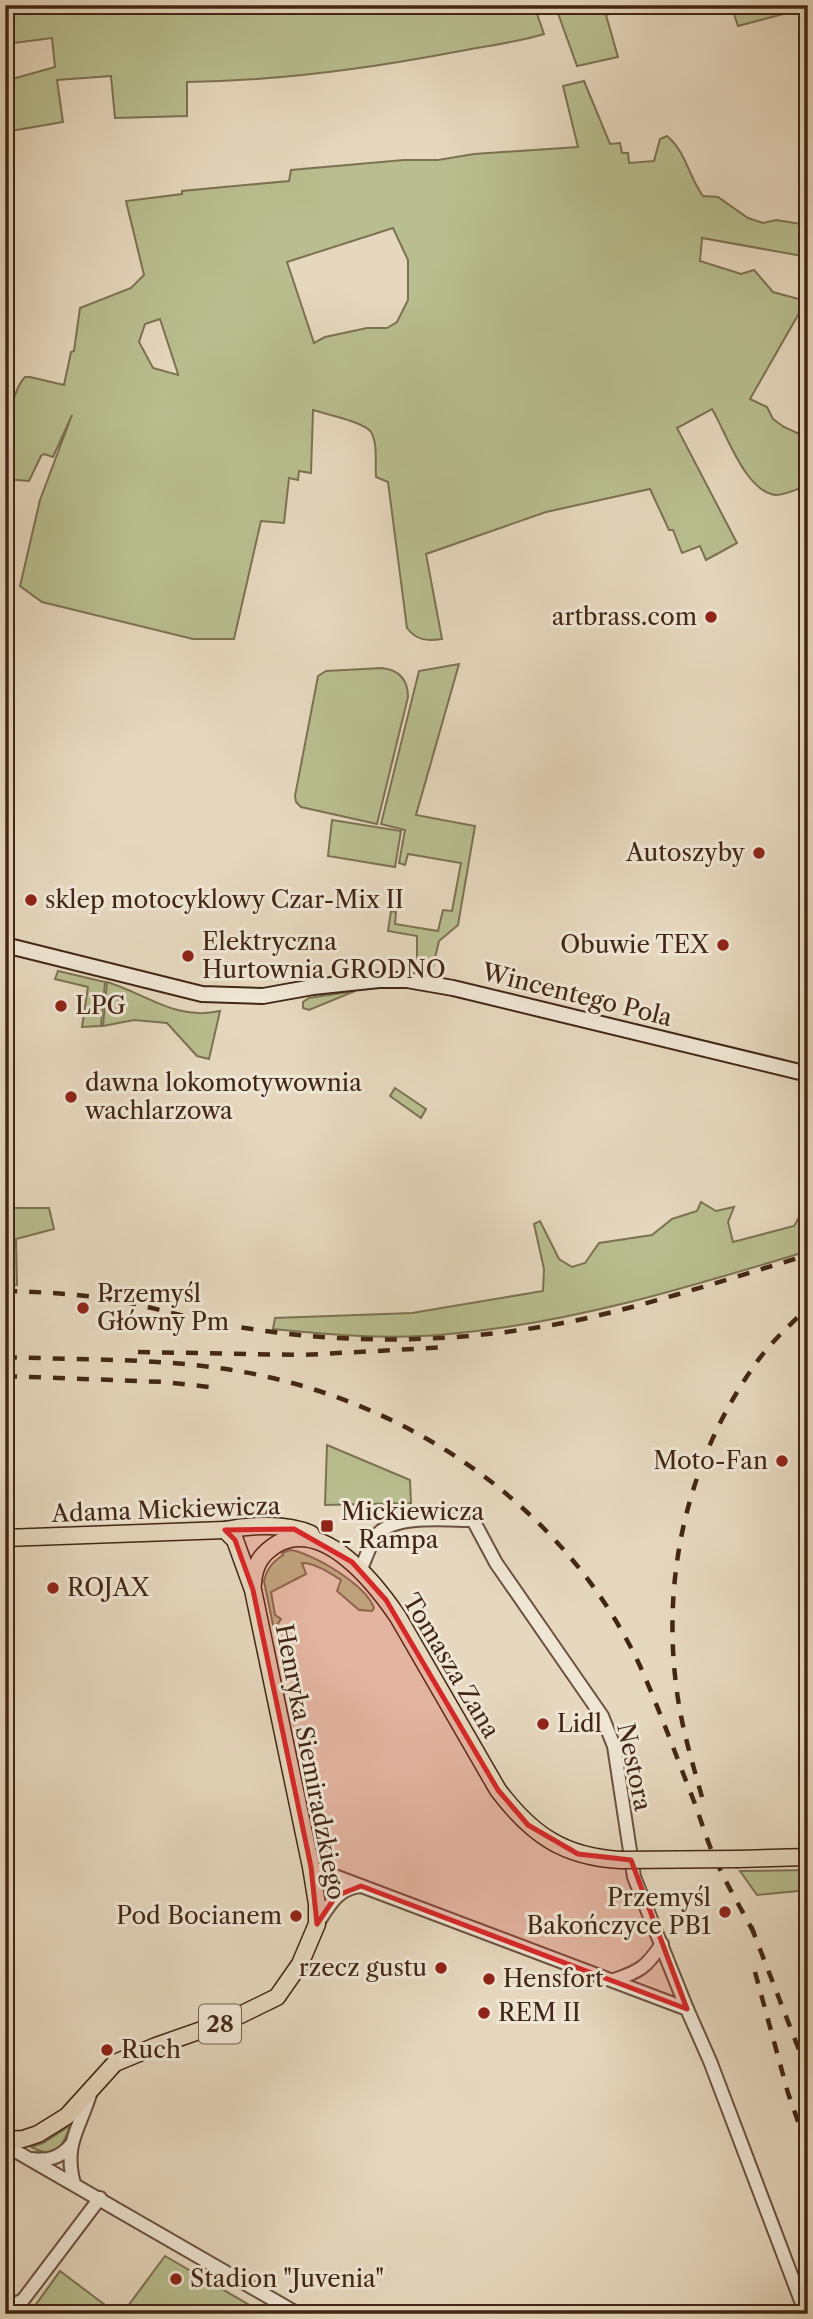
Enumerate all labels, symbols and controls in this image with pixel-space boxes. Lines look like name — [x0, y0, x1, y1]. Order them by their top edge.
place label: artbrass.com — [552, 602, 697, 631]
marker: artbrass.com — [703, 609, 719, 625]
place label: Autoszyby — [625, 838, 746, 867]
marker: Autoszyby — [751, 845, 767, 861]
place label: sklep motocyklowy Czar-Mix II — [45, 885, 404, 914]
marker: sklep motocyklowy Czar-Mix II — [23, 892, 39, 908]
place label: Elektryczna Hurtownia GRODNO — [202, 927, 446, 984]
place label: Obuwie TEX — [560, 930, 709, 959]
marker: Obuwie TEX — [715, 937, 731, 953]
marker: Elektryczna Hurtownia GRODNO — [180, 948, 196, 964]
street label: Wincentego Pola — [478, 957, 676, 1032]
place label: LPG — [75, 991, 126, 1020]
marker: LPG — [53, 998, 69, 1014]
place label: dawna lokomotywownia wachlarzowa — [84, 1068, 362, 1125]
marker: dawna lokomotywownia wachlarzowa — [63, 1089, 79, 1105]
place label: Przemyśl Główny Pm — [97, 1279, 229, 1336]
marker: Przemyśl Główny Pm — [75, 1300, 91, 1316]
place label: Moto-Fan — [653, 1446, 768, 1475]
marker: Moto-Fan — [774, 1453, 790, 1469]
street label: Adama Mickiewicza — [50, 1491, 281, 1528]
place label: Mickiewicza - Rampa — [341, 1497, 485, 1554]
marker: Mickiewicza - Rampa — [319, 1518, 335, 1534]
place label: ROJAX — [67, 1573, 149, 1602]
marker: ROJAX — [45, 1580, 61, 1596]
street label: Tomasza Zana — [397, 1588, 506, 1744]
street label: Henryka Siemiradzkiego — [270, 1622, 351, 1902]
place label: Lidl — [557, 1709, 602, 1738]
marker: Lidl — [535, 1716, 551, 1732]
street label: Nestora — [611, 1720, 658, 1814]
place label: Przemyśl Bakończyce PB1 — [526, 1883, 711, 1940]
place label: Pod Bocianem — [116, 1901, 282, 1930]
marker: Przemyśl Bakończyce PB1 — [717, 1904, 733, 1920]
marker: Pod Bocianem — [288, 1908, 304, 1924]
place label: rzecz gustu — [299, 1953, 427, 1982]
marker: rzecz gustu — [433, 1960, 449, 1976]
place label: Hensfort — [503, 1964, 604, 1993]
marker: Hensfort — [481, 1971, 497, 1987]
place label: REM II — [498, 1998, 581, 2027]
road number: 28 — [199, 2005, 241, 2044]
marker: REM II — [476, 2005, 492, 2021]
place label: Ruch — [121, 2035, 181, 2064]
marker: Ruch — [99, 2042, 115, 2058]
place label: Stadion "Juvenia" — [190, 2264, 384, 2293]
marker: Stadion "Juvenia" — [168, 2271, 184, 2287]

